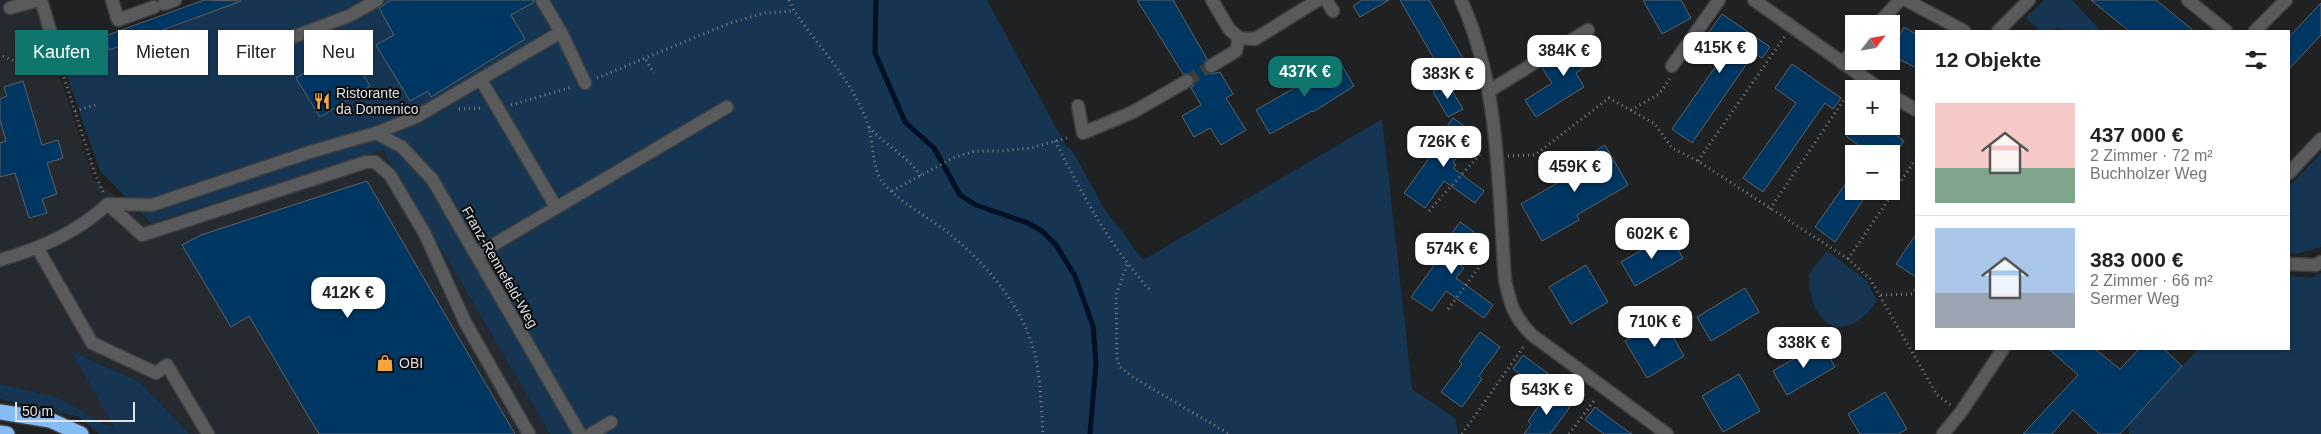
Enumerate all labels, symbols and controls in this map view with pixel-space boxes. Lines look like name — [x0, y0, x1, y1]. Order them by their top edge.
north arrow — [1845, 15, 1900, 70]
map controls — [1845, 15, 1900, 200]
chip: Kaufen — [15, 30, 108, 75]
chip: Mieten — [118, 30, 208, 75]
chip: Filter — [218, 30, 294, 75]
chip: Neu — [304, 30, 373, 75]
pin: 415K € — [1679, 32, 1761, 74]
pin: 384K € — [1523, 34, 1605, 77]
text: 415K € — [1694, 39, 1746, 56]
text: 384K € — [1538, 42, 1590, 59]
icon: filters — [2242, 46, 2270, 74]
text: 12 Objekte — [1935, 48, 2041, 71]
pin: 437K € — [1264, 56, 1346, 98]
pin: 383K € — [1407, 58, 1489, 100]
text: 437K € — [1279, 63, 1331, 80]
text: 383K € — [1422, 65, 1474, 82]
button: + — [1845, 80, 1900, 135]
place label: Ristorante da Domenico — [336, 85, 419, 117]
restaurant icon: Ristorante da Domenico — [312, 91, 332, 111]
icon: home — [1975, 123, 2035, 183]
text: 437 000 € — [2090, 123, 2183, 146]
pin: 726K € — [1403, 126, 1485, 168]
text: 726K € — [1418, 133, 1470, 150]
button: − — [1845, 145, 1900, 200]
text: 2 Zimmer · 72 m² — [2090, 147, 2213, 164]
pin: 459K € — [1534, 150, 1616, 193]
text: 459K € — [1549, 158, 1601, 175]
text: Buchholzer Weg — [2090, 165, 2207, 182]
street label: Franz-Rennefeld-Weg — [459, 203, 541, 331]
pin: 602K € — [1611, 218, 1693, 260]
text: 602K € — [1626, 225, 1678, 242]
pin: 574K € — [1411, 232, 1493, 275]
text: 574K € — [1426, 240, 1478, 257]
icon: home — [1975, 248, 2035, 308]
text: 383 000 € — [2090, 248, 2183, 271]
text: 2 Zimmer · 66 m² — [2090, 272, 2213, 289]
pin: 412K € — [307, 276, 389, 319]
text: 412K € — [322, 284, 374, 301]
text: Sermer Weg — [2090, 290, 2180, 307]
pin: 710K € — [1614, 306, 1696, 348]
text: 710K € — [1629, 313, 1681, 330]
pin: 338K € — [1763, 326, 1845, 369]
text: 338K € — [1778, 334, 1830, 351]
shop icon: OBI — [375, 353, 395, 373]
place label: OBI — [399, 355, 423, 371]
pin: 543K € — [1506, 374, 1588, 416]
text: 543K € — [1521, 381, 1573, 398]
scale bar — [15, 399, 135, 422]
text: 50 m — [22, 403, 53, 419]

